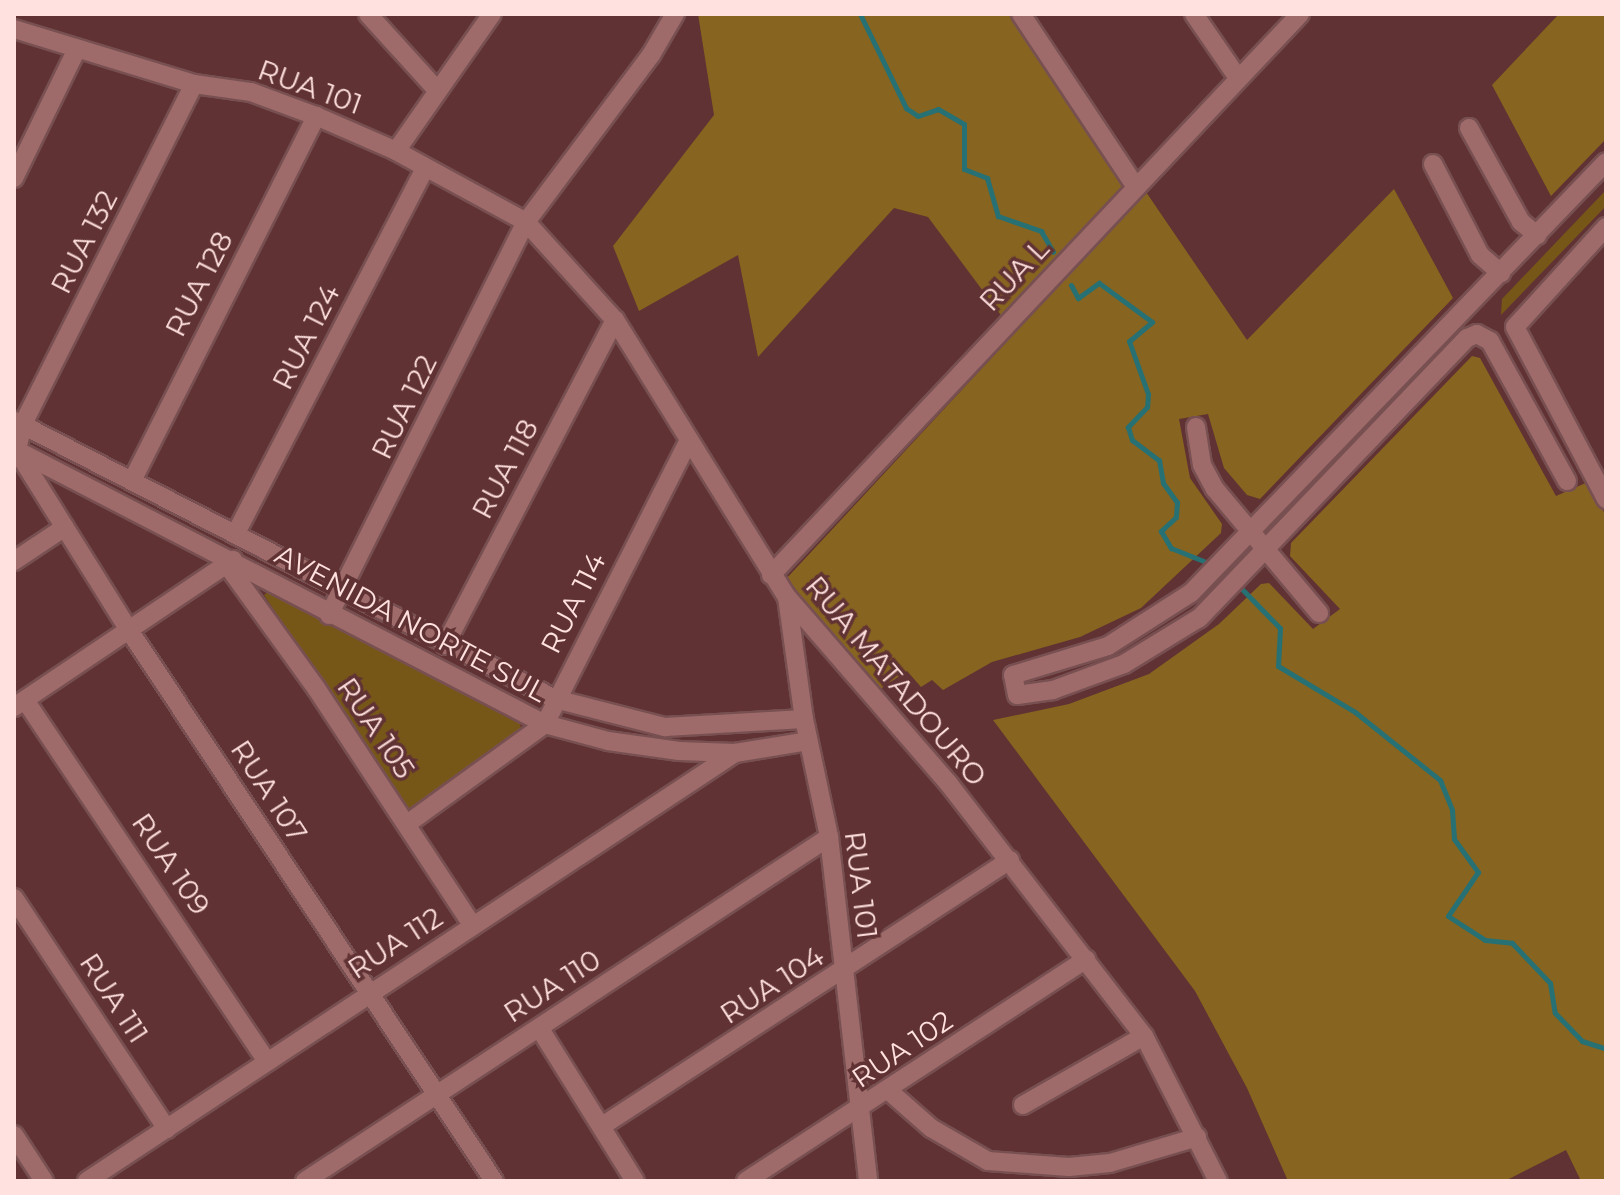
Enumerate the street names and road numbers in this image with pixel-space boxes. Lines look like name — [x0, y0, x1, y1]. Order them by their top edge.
street label: RUA 101 — [253, 53, 367, 121]
street label: RUA 132 — [44, 185, 124, 299]
street label: RUA 128 — [158, 226, 240, 342]
street label: RUA L — [972, 232, 1056, 318]
street label: RUA 124 — [265, 279, 347, 395]
street label: RUA 122 — [364, 350, 444, 464]
street label: RUA 118 — [465, 414, 545, 524]
street label: AVENIDA NORTE SUL — [270, 537, 552, 709]
street label: RUA 114 — [533, 547, 613, 659]
street label: RUA MATADOURO — [799, 569, 993, 793]
street label: RUA 105 — [330, 671, 422, 785]
street label: RUA 107 — [224, 734, 314, 848]
street label: RUA 109 — [125, 807, 217, 921]
street label: RUA 101 — [838, 829, 884, 941]
street label: RUA 112 — [342, 900, 448, 986]
street label: RUA 104 — [714, 939, 830, 1031]
street label: RUA 110 — [497, 942, 607, 1030]
street label: RUA 111 — [73, 947, 155, 1049]
street label: RUA 102 — [845, 1003, 959, 1095]

